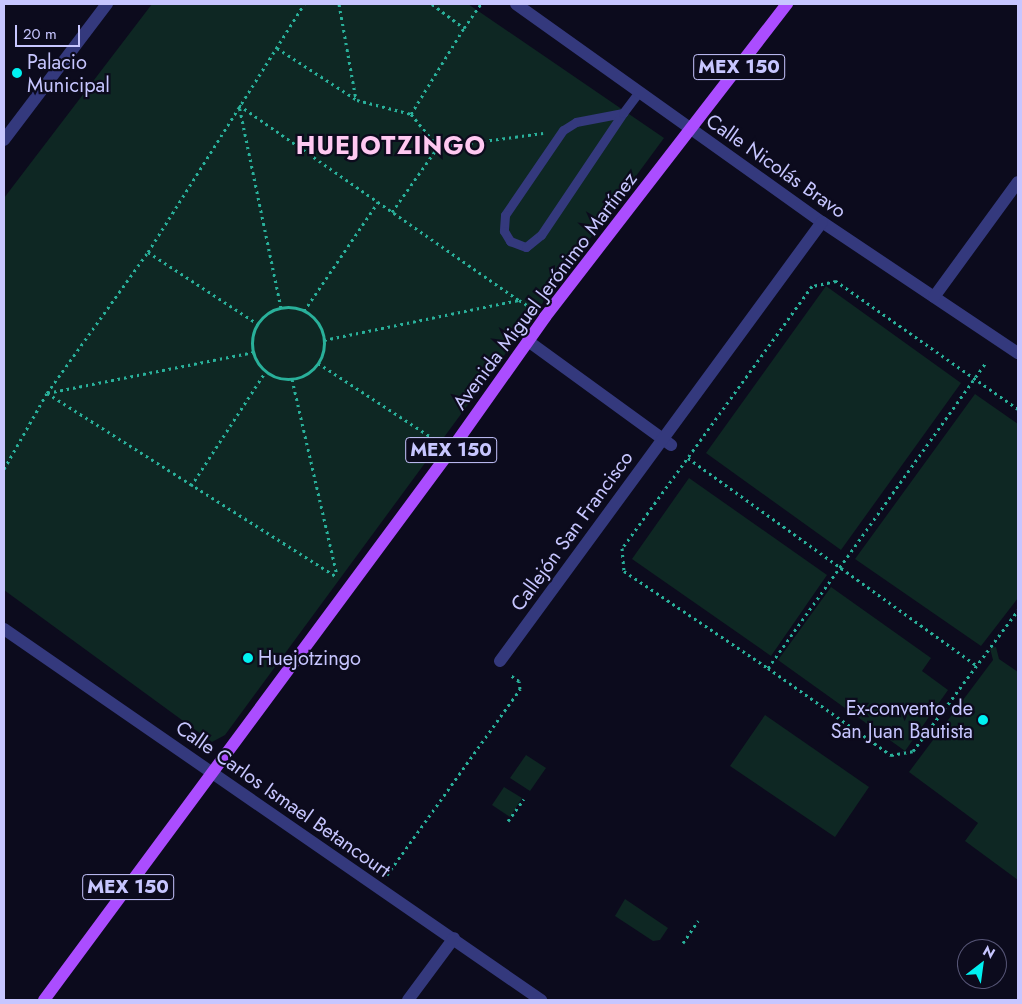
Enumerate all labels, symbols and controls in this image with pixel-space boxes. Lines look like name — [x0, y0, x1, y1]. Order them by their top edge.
scale bar — [18, 15, 82, 47]
text: 20 m — [23, 23, 57, 45]
place label: Palacio Municipal — [27, 50, 110, 97]
road number: MEX 150 — [693, 51, 785, 84]
marker: Palacio Municipal — [11, 67, 23, 79]
street label: Calle Nicolás Bravo — [701, 109, 851, 223]
district label: HUEJOTZINGO — [294, 130, 488, 160]
street label: Avenida Miguel Jerónimo Martínez — [448, 168, 642, 414]
road number: MEX 150 — [405, 434, 497, 466]
street label: Callejón San Francisco — [506, 446, 638, 616]
place label: Huejotzingo — [258, 646, 361, 670]
marker: Huejotzingo — [242, 652, 254, 664]
place label: Ex-convento de San Juan Bautista — [831, 696, 973, 743]
marker: Ex-convento de San Juan Bautista — [977, 714, 989, 726]
street label: Calle Carlos Ismael Betancourt — [171, 716, 395, 882]
road number: MEX 150 — [82, 870, 174, 904]
north arrow — [957, 939, 1007, 989]
text: N — [979, 940, 999, 963]

